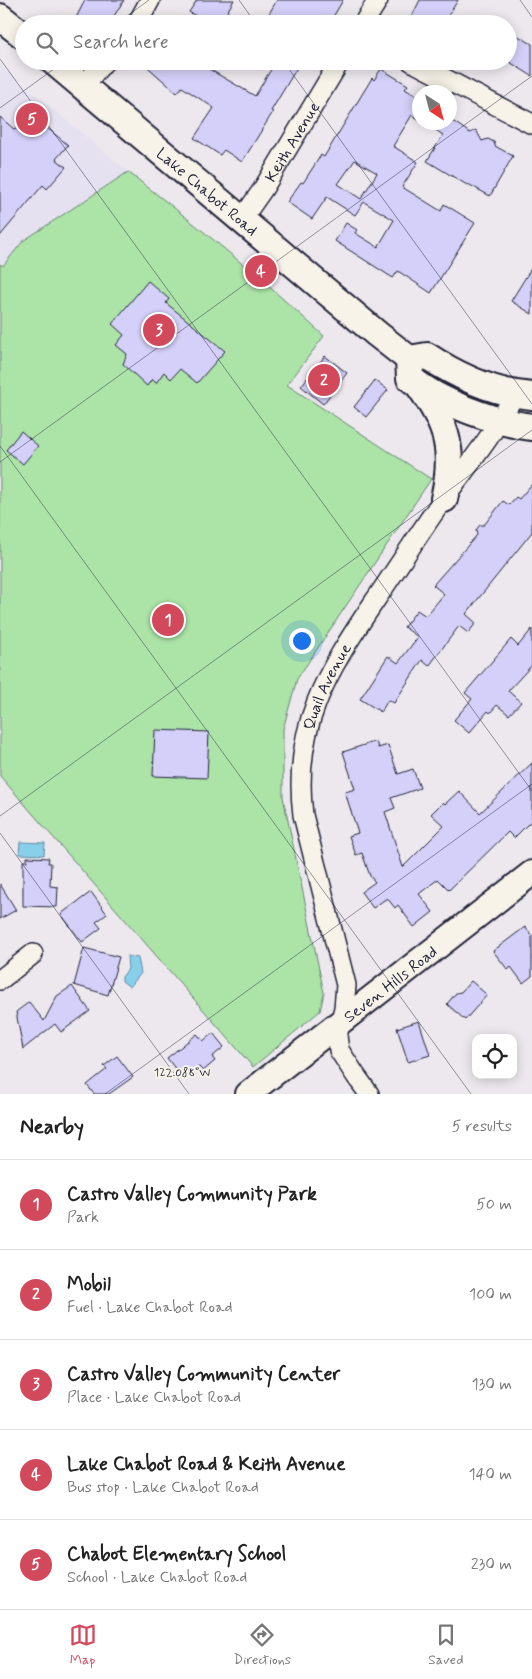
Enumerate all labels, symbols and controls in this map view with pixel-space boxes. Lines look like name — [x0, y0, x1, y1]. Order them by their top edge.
search box — [15, 15, 517, 70]
icon: search — [33, 29, 61, 57]
text: Search here — [73, 30, 169, 55]
north arrow — [412, 85, 457, 130]
street label: Keith Avenue — [261, 98, 325, 186]
pin: 5 — [16, 100, 48, 138]
street label: Lake Chabot Road — [151, 143, 262, 241]
pin: 4 — [245, 252, 277, 290]
pin: 3 — [143, 311, 175, 349]
pin: 2 — [308, 361, 340, 399]
pin: 1 — [152, 601, 184, 639]
your location — [289, 628, 315, 654]
street label: Quail Avenue — [299, 640, 357, 732]
street label: Seven Hills Road — [340, 942, 442, 1028]
map controls — [472, 1034, 517, 1079]
button: locate — [472, 1034, 517, 1079]
text: 122.088°W — [154, 1065, 210, 1081]
text: Nearby — [20, 1113, 84, 1141]
text: 5 results — [452, 1116, 512, 1137]
text: Castro Valley Community Park — [67, 1182, 317, 1207]
text: 1 — [32, 1194, 40, 1215]
text: 50 m — [476, 1194, 512, 1215]
text: Park — [67, 1207, 99, 1228]
text: Mobil — [67, 1272, 111, 1297]
text: 2 — [32, 1284, 40, 1305]
text: 100 m — [469, 1284, 512, 1305]
text: Fuel · Lake Chabot Road — [67, 1297, 233, 1318]
text: Castro Valley Community Center — [67, 1362, 340, 1387]
text: 3 — [32, 1374, 40, 1395]
text: 130 m — [471, 1374, 512, 1395]
text: Place · Lake Chabot Road — [67, 1387, 241, 1408]
text: Lake Chabot Road & Keith Avenue — [67, 1452, 346, 1477]
text: 4 — [31, 1464, 41, 1485]
text: 140 m — [468, 1464, 512, 1485]
text: Bus stop · Lake Chabot Road — [67, 1477, 259, 1498]
text: Chabot Elementary School — [67, 1542, 286, 1567]
text: 5 — [31, 1554, 41, 1575]
text: 230 m — [471, 1554, 512, 1575]
text: School · Lake Chabot Road — [67, 1567, 247, 1588]
tab: Map — [69, 1621, 97, 1669]
tab: Directions — [234, 1621, 291, 1669]
tab: Saved — [428, 1621, 463, 1669]

